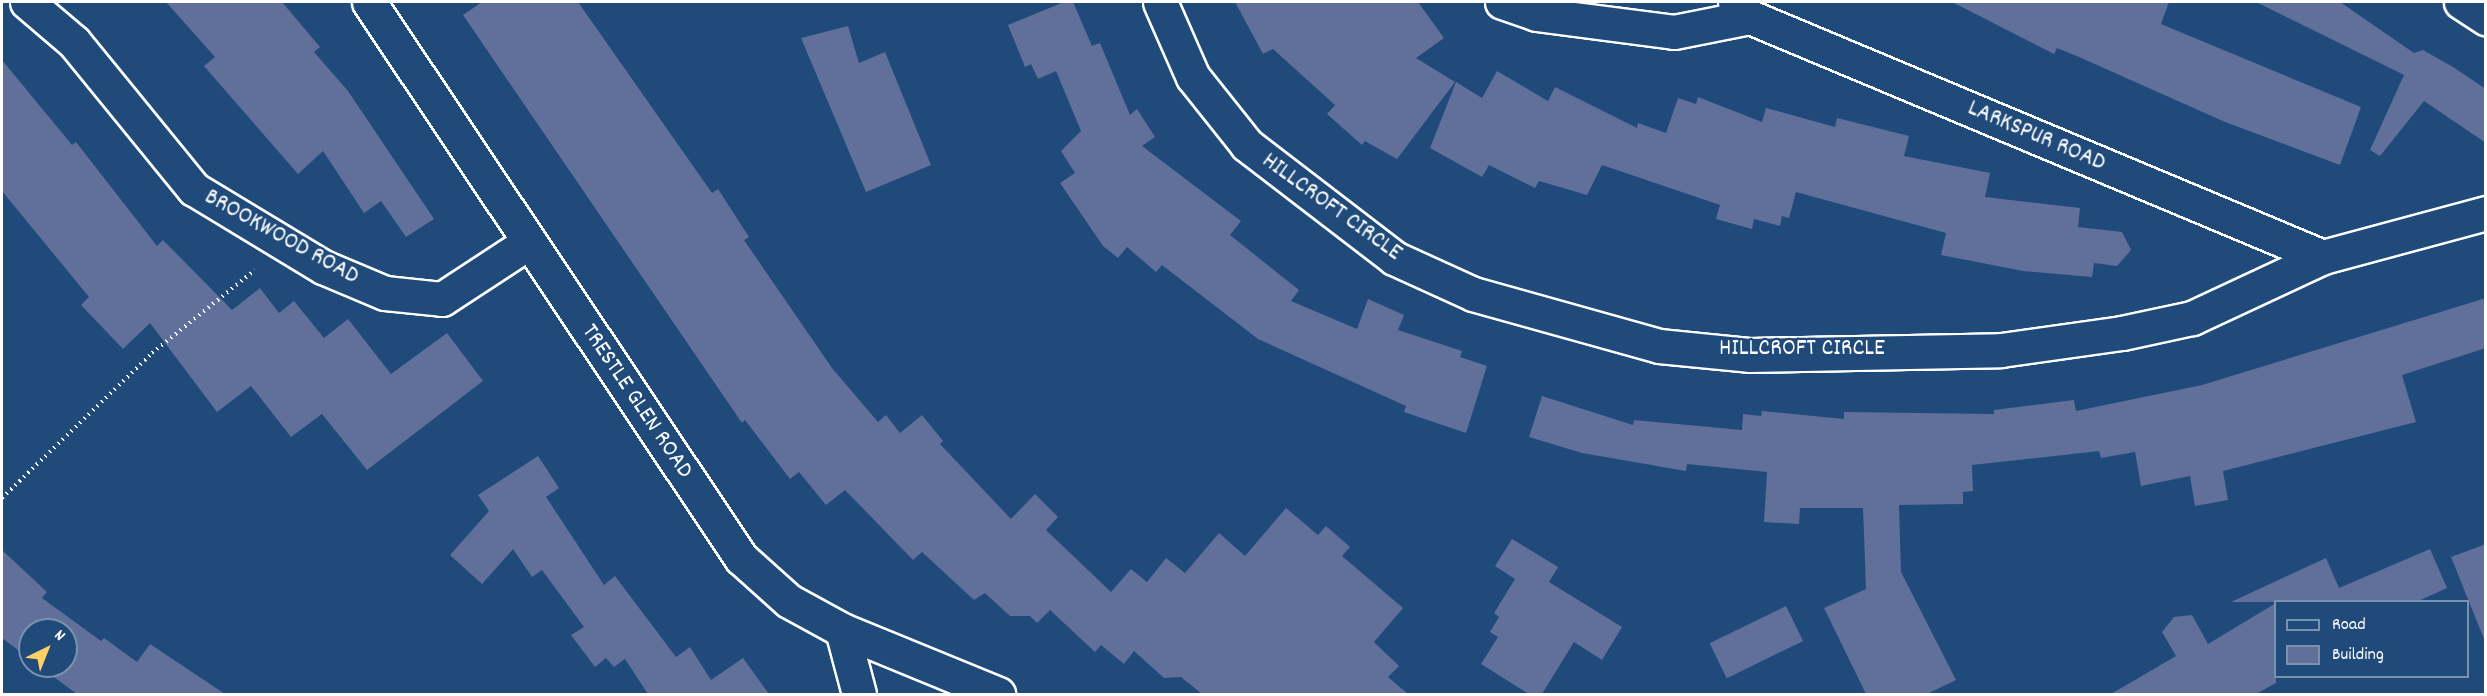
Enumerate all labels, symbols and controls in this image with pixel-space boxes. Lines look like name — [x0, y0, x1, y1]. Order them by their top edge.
street label: LARKSPUR ROAD — [1963, 95, 2109, 179]
street label: HILLCROFT CIRCLE — [1255, 148, 1407, 268]
street label: BROOKWOOD ROAD — [199, 184, 363, 292]
street label: TRESTLE GLEN ROAD — [574, 319, 698, 485]
street label: HILLCROFT CIRCLE — [1719, 336, 1885, 364]
legend — [2274, 600, 2469, 678]
text: Road — [2332, 613, 2366, 638]
north arrow — [18, 618, 78, 678]
text: N — [49, 625, 70, 647]
text: Building — [2332, 643, 2384, 668]

